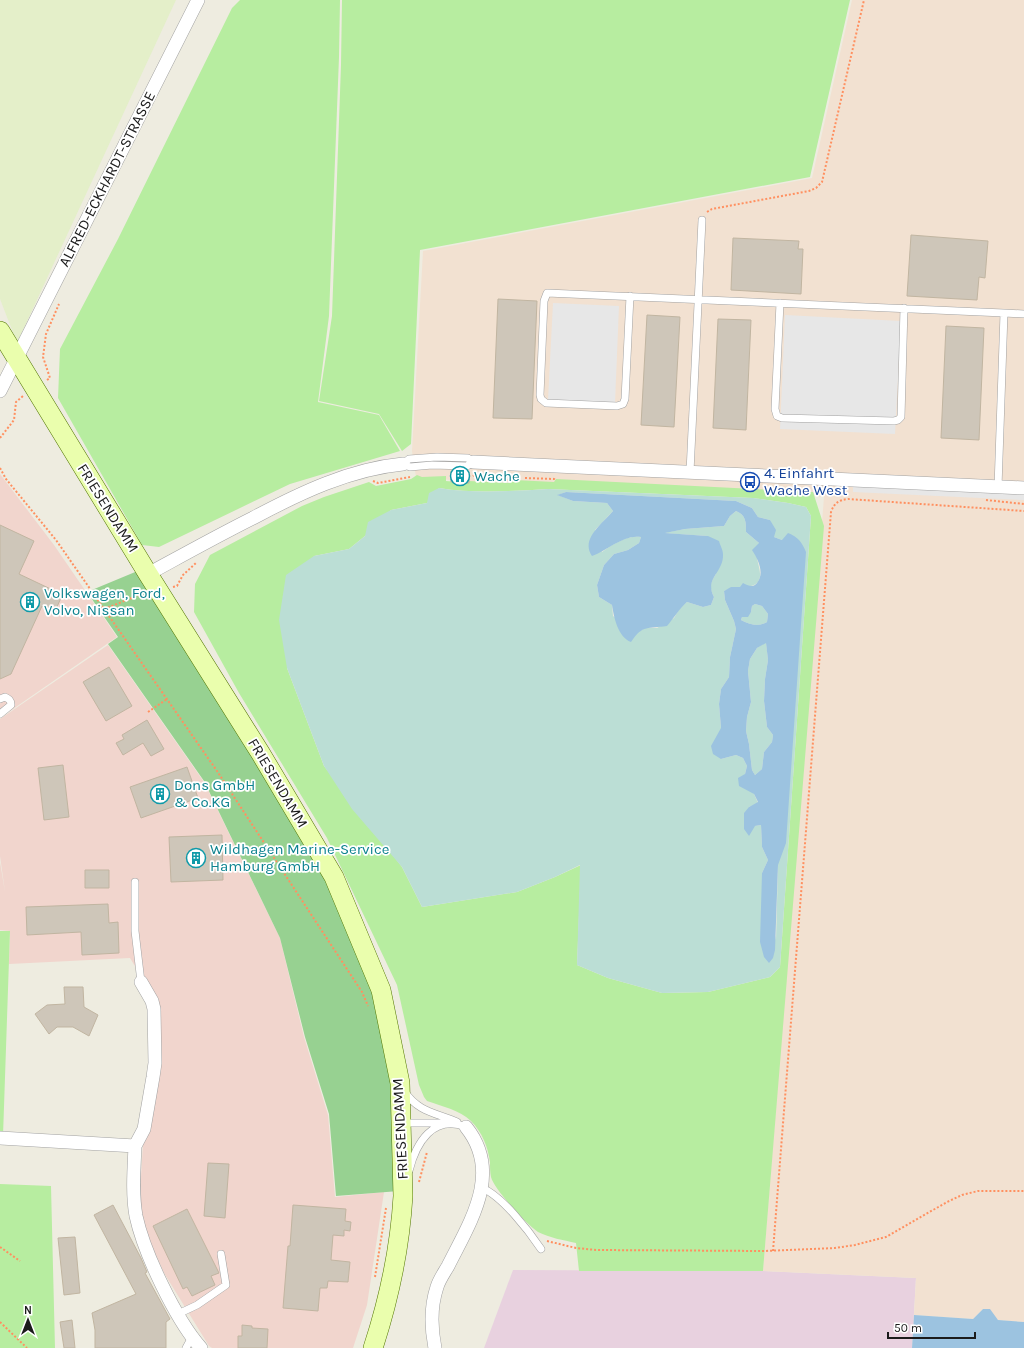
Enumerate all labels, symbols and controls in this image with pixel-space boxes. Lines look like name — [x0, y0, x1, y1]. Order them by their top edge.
street label: ALFRED-ECKHARDT-STRASSE — [55, 88, 159, 270]
street label: FRIESENDAMM — [74, 460, 142, 556]
place label: 4. Einfahrt Wache West — [764, 464, 848, 499]
building icon: Wache — [449, 465, 471, 487]
place label: Wache — [474, 467, 520, 485]
bus stop icon: 4. Einfahrt Wache West — [739, 471, 761, 493]
place label: Volkswagen, Ford, Volvo, Nissan — [44, 584, 165, 619]
building icon: Volkswagen, Ford, Volvo, Nissan — [19, 591, 41, 613]
street label: FRIESENDAMM — [244, 735, 312, 831]
place label: Dons GmbH & Co.KG — [174, 776, 255, 811]
building icon: Dons GmbH & Co.KG — [149, 783, 171, 805]
place label: Wildhagen Marine-Service Hamburg GmbH — [210, 840, 390, 875]
building icon: Wildhagen Marine-Service Hamburg GmbH — [185, 847, 207, 869]
street label: FRIESENDAMM — [388, 1078, 412, 1180]
north arrow — [8, 1300, 48, 1340]
text: N — [24, 1304, 32, 1317]
scale bar — [888, 1314, 975, 1340]
text: 50 m — [894, 1321, 922, 1335]

